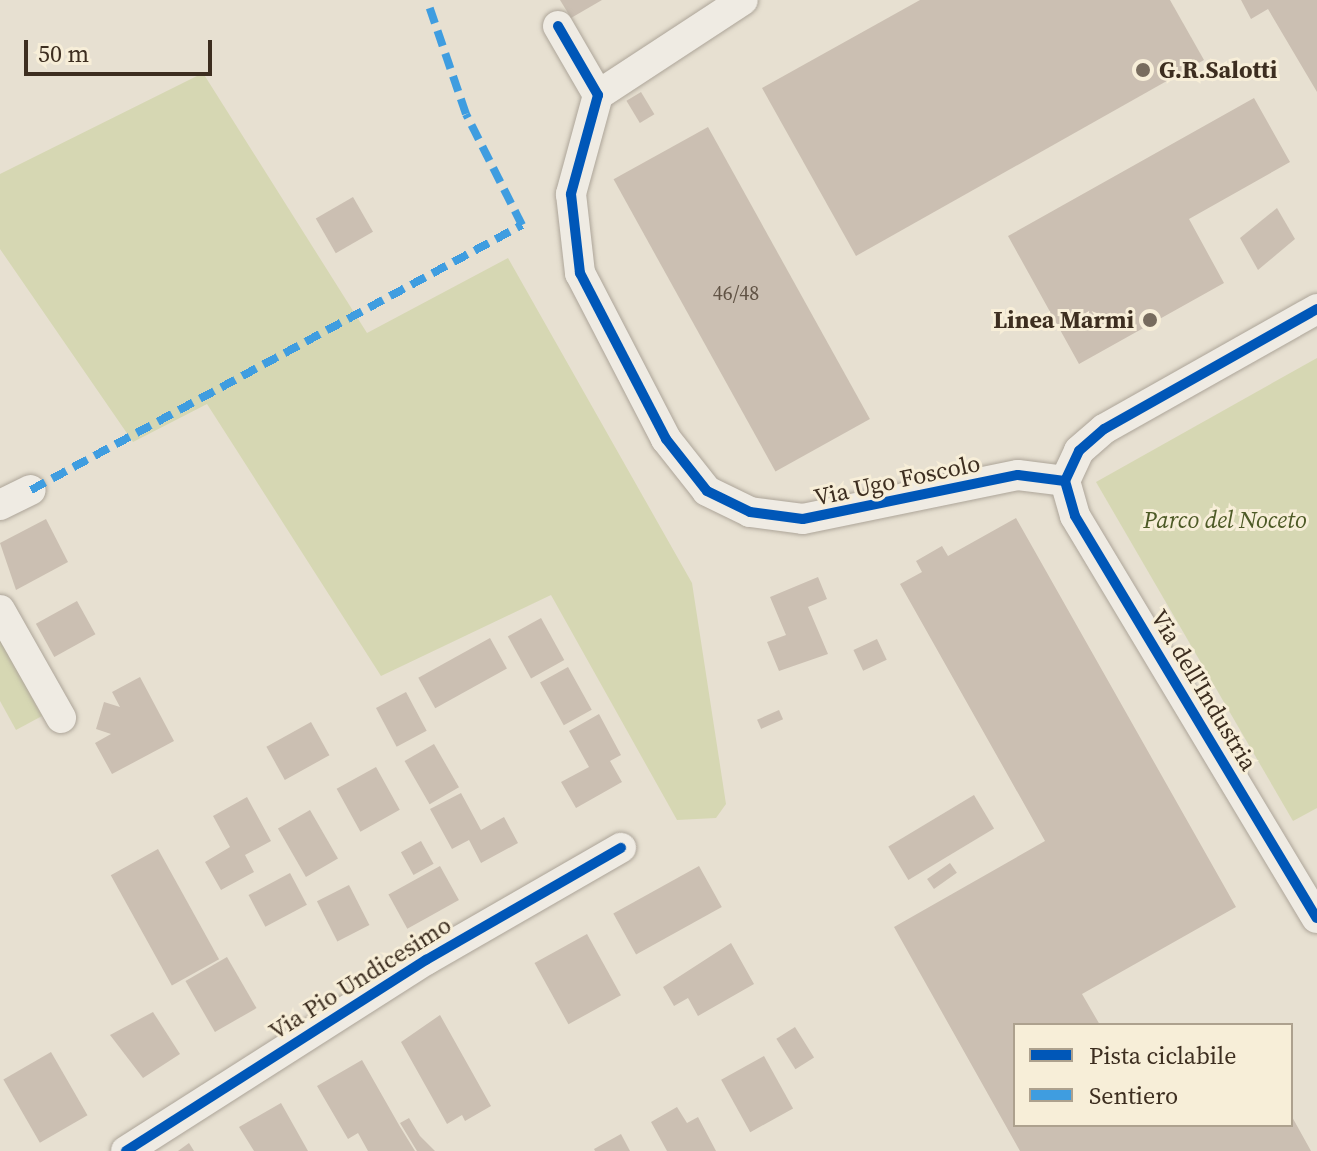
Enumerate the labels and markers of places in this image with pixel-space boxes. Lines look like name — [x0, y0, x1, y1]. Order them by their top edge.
place label: G.R.Salotti — [1159, 56, 1277, 84]
marker: G.R.Salotti — [1134, 61, 1152, 79]
place label: Linea Marmi — [993, 306, 1134, 334]
marker: Linea Marmi — [1141, 311, 1159, 329]

